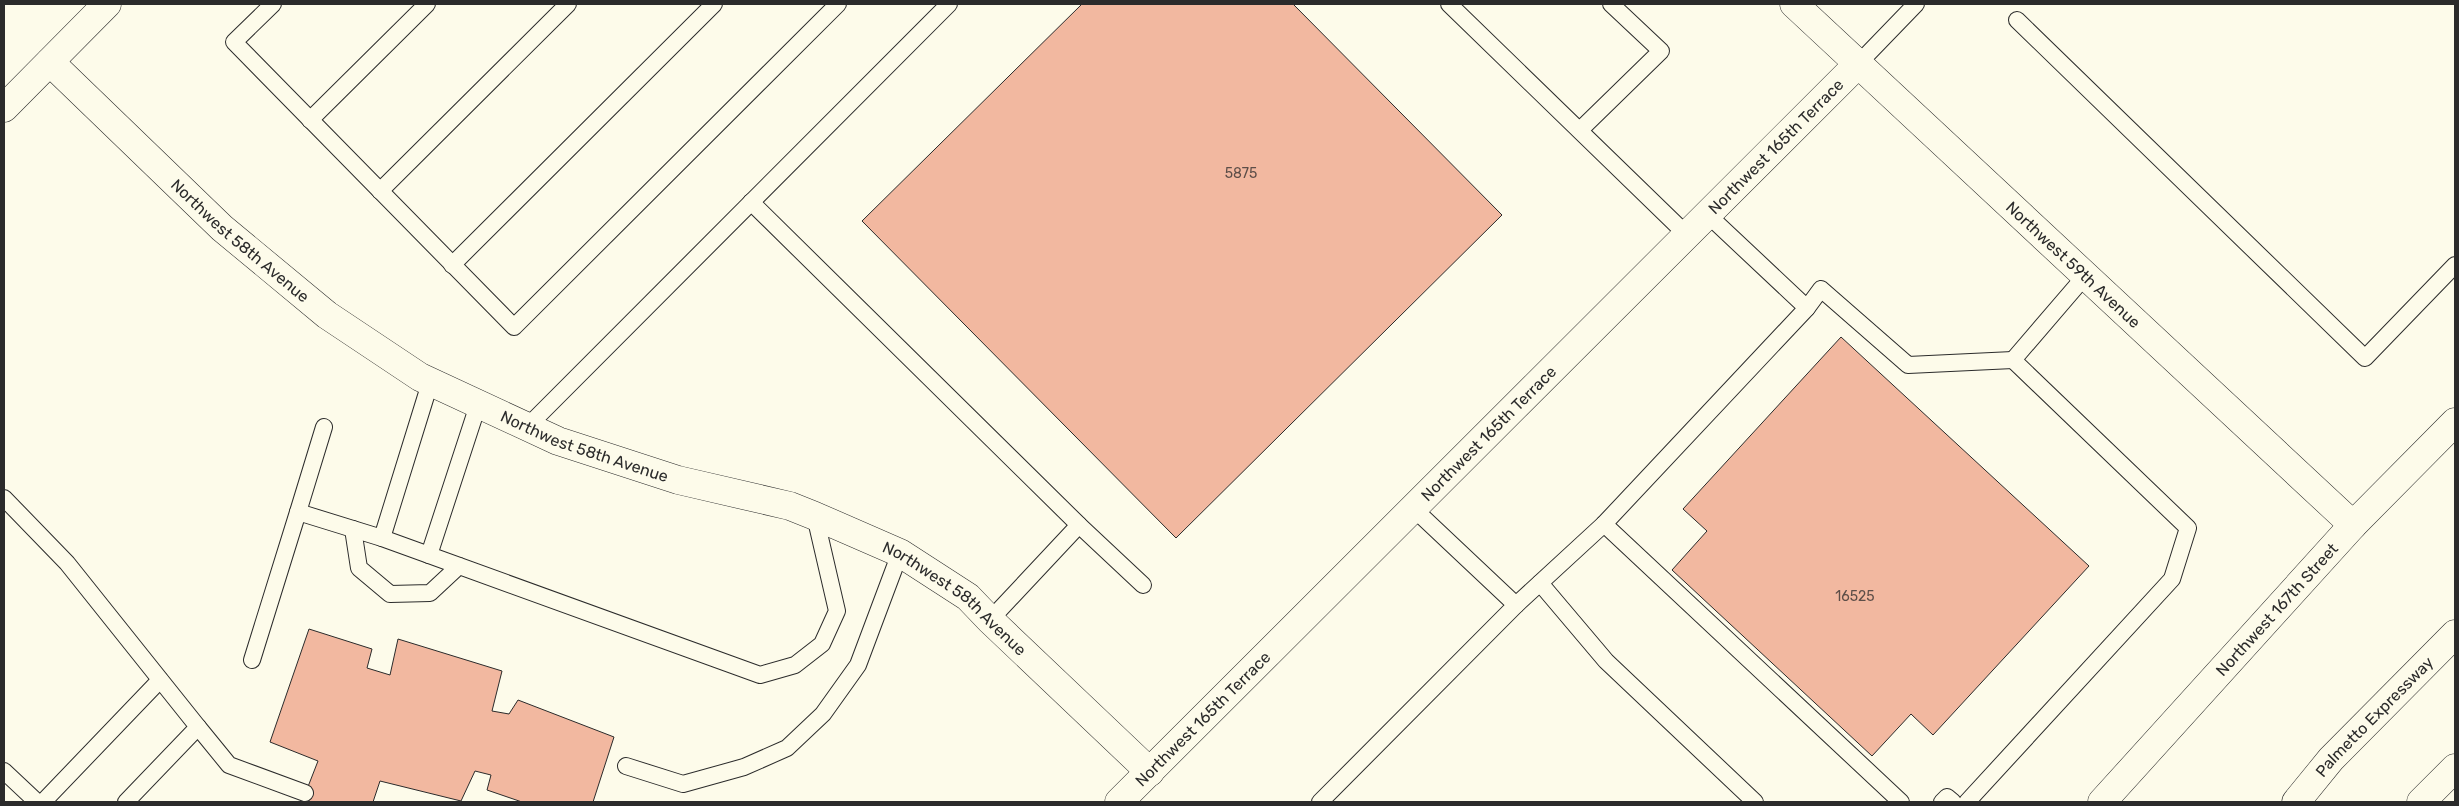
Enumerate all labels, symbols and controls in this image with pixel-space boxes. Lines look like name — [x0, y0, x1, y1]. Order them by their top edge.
street label: Northwest 165th Terrace — [1704, 75, 1848, 218]
house number: 5875 — [1225, 165, 1257, 182]
street label: Northwest 58th Avenue — [167, 175, 313, 306]
street label: Northwest 59th Avenue — [2002, 198, 2144, 332]
street label: Northwest 165th Terrace — [1417, 362, 1560, 505]
street label: Northwest 58th Avenue — [497, 407, 671, 486]
street label: Northwest 58th Avenue — [880, 538, 1030, 660]
street label: Northwest 167th Street — [2212, 539, 2342, 680]
house number: 16525 — [1835, 588, 1875, 605]
street label: Northwest 165th Terrace — [1131, 647, 1274, 790]
street label: Palmetto Expressway — [2312, 653, 2437, 781]

